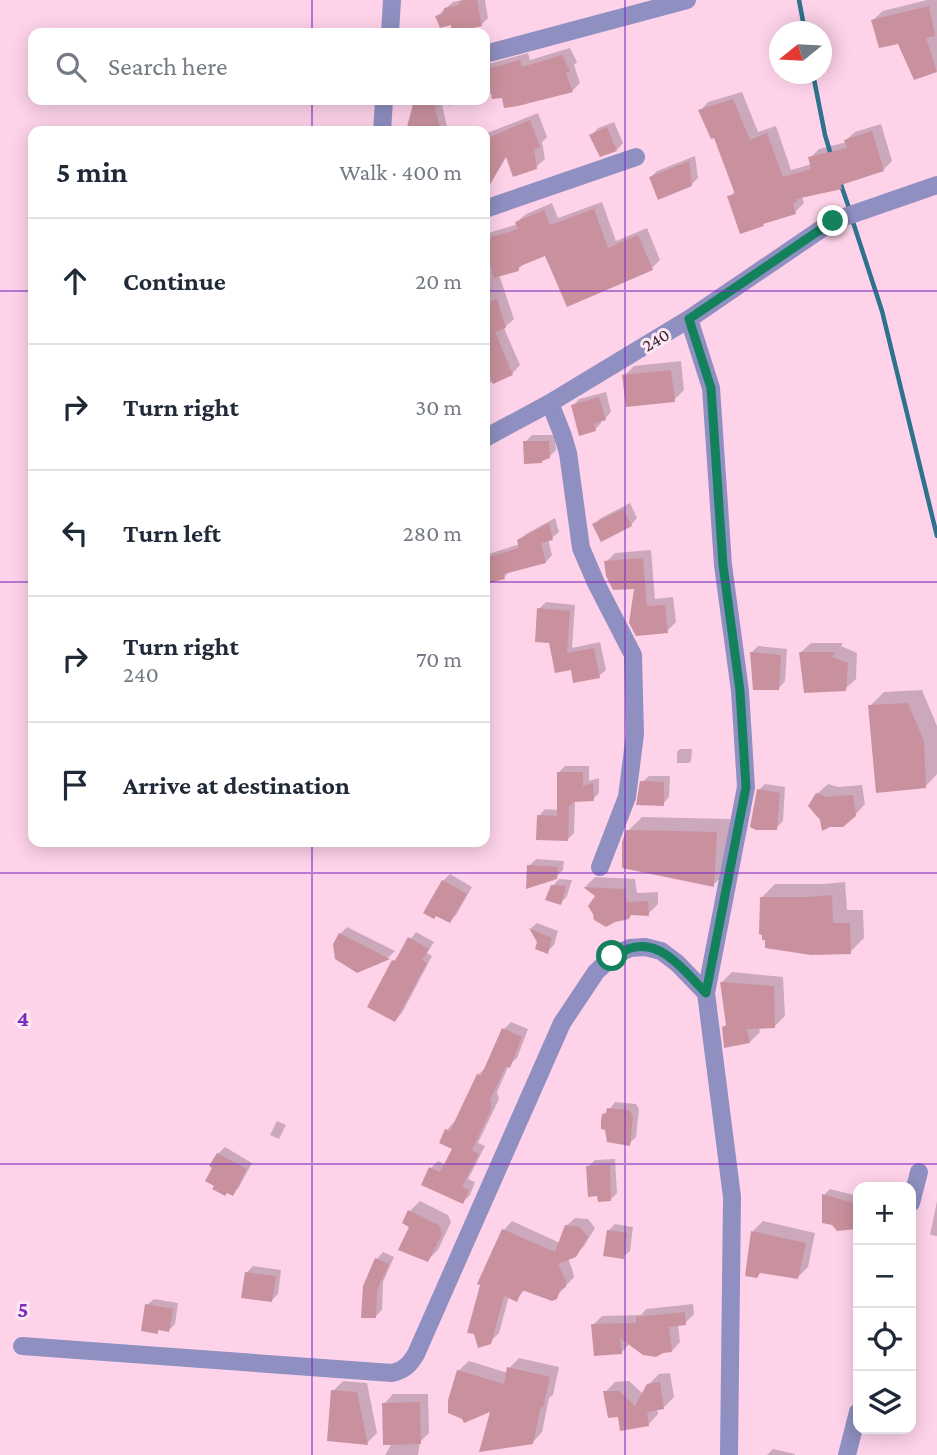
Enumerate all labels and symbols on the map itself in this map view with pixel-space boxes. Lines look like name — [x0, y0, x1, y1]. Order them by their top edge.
north arrow — [769, 21, 832, 84]
route end — [817, 205, 848, 236]
street label: 240 — [639, 324, 673, 356]
route start — [596, 940, 627, 971]
text: 4 — [17, 1005, 29, 1031]
text: 5 — [17, 1296, 29, 1322]

